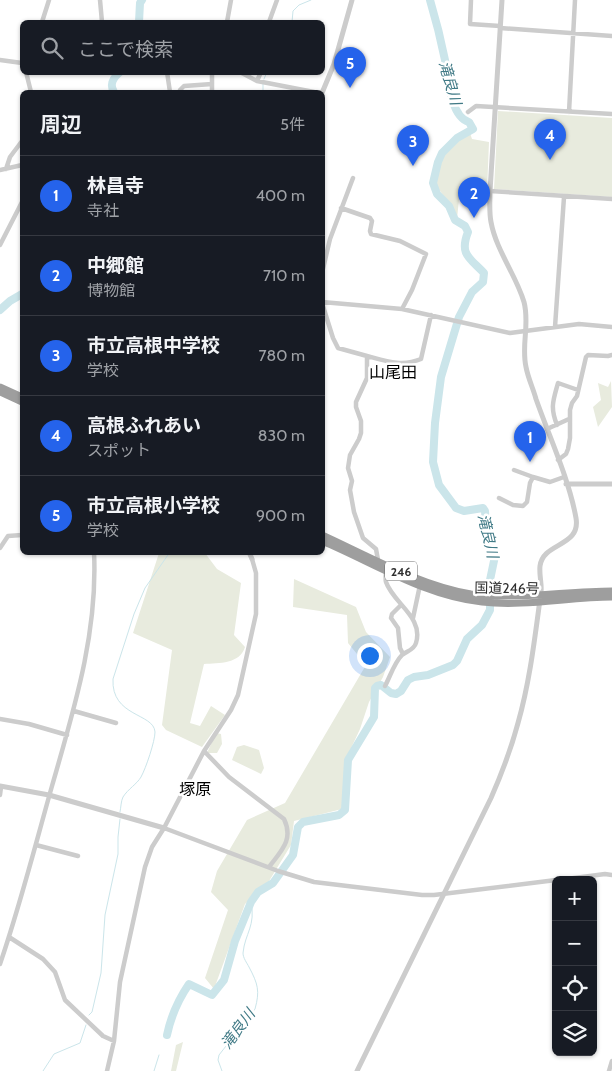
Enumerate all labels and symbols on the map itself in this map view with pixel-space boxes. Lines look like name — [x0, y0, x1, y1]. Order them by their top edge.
pin: 5 — [334, 47, 366, 88]
water label: 滝良川 — [435, 59, 465, 109]
pin: 4 — [534, 119, 566, 160]
pin: 3 — [397, 125, 429, 166]
pin: 2 — [458, 177, 490, 218]
district label: 山尾田 — [369, 363, 417, 382]
pin: 1 — [514, 421, 546, 462]
water label: 滝良川 — [474, 512, 502, 562]
road number: 246 — [385, 562, 417, 580]
street label: 国道246号 — [474, 578, 540, 598]
your location — [357, 643, 383, 669]
district label: 塚原 — [179, 780, 211, 799]
water label: 滝良川 — [217, 1004, 260, 1052]

